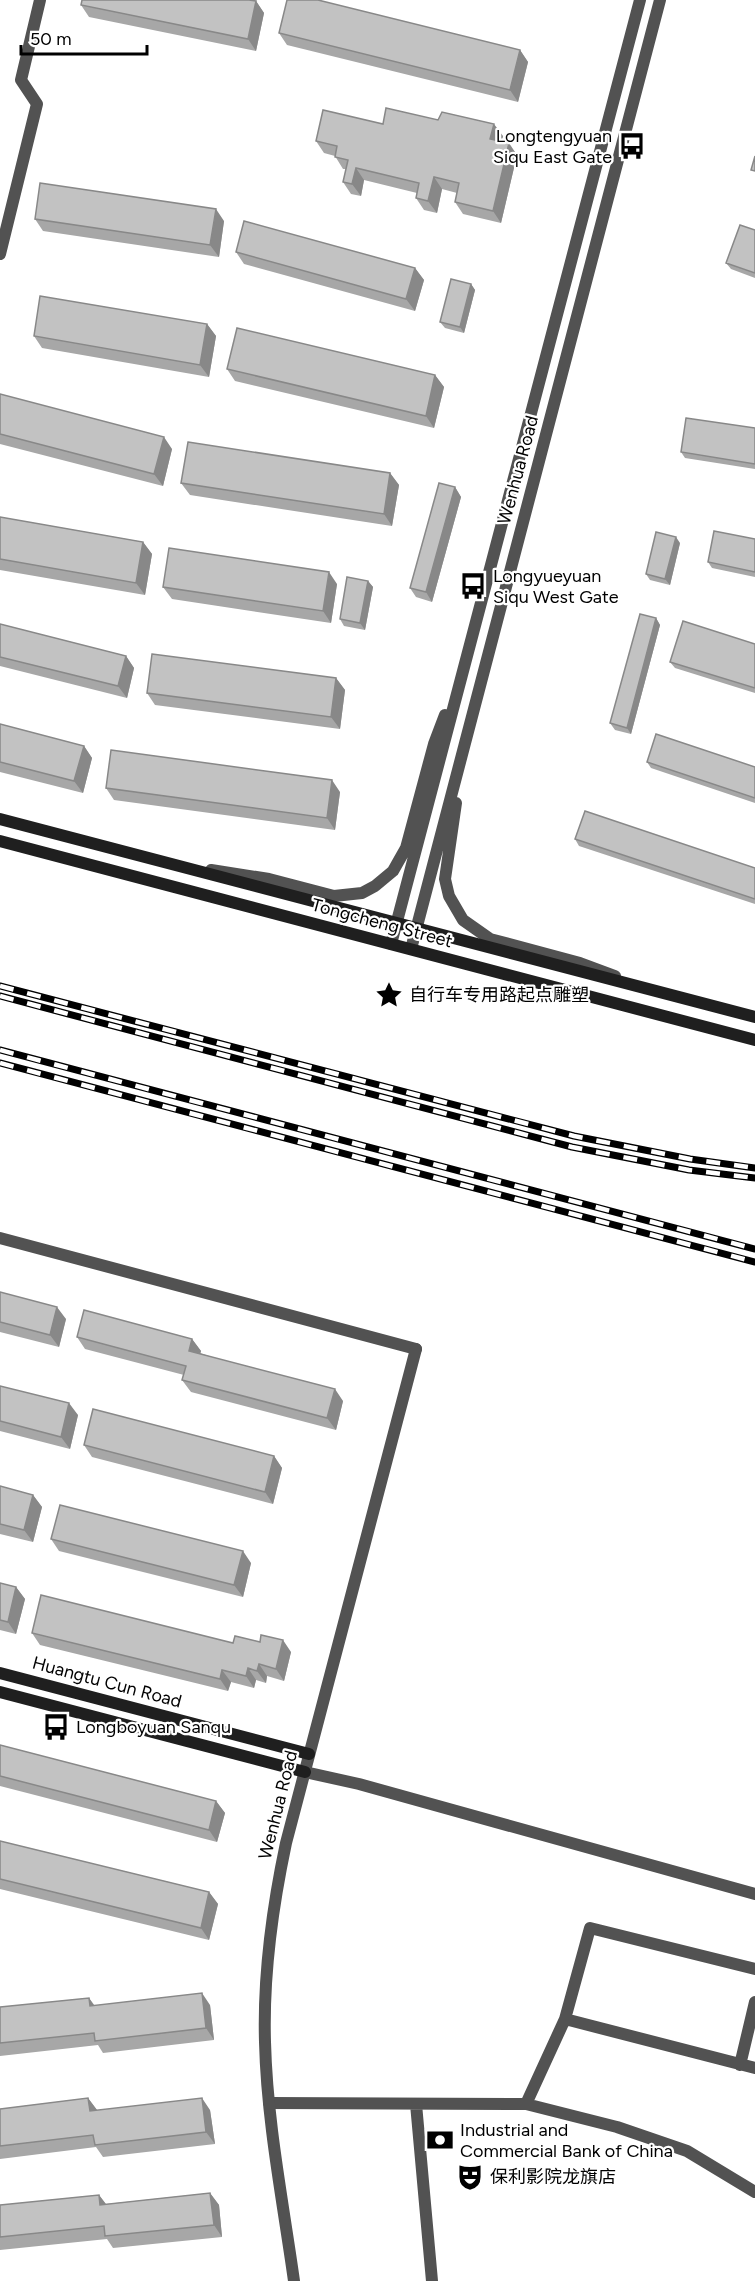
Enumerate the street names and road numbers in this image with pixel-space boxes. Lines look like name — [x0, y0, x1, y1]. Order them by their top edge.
street label: Wenhua Road — [493, 413, 543, 527]
street label: Tongcheng Street — [309, 894, 455, 952]
street label: Huangtu Cun Road — [30, 1651, 184, 1713]
street label: Wenhua Road — [254, 1748, 302, 1862]

